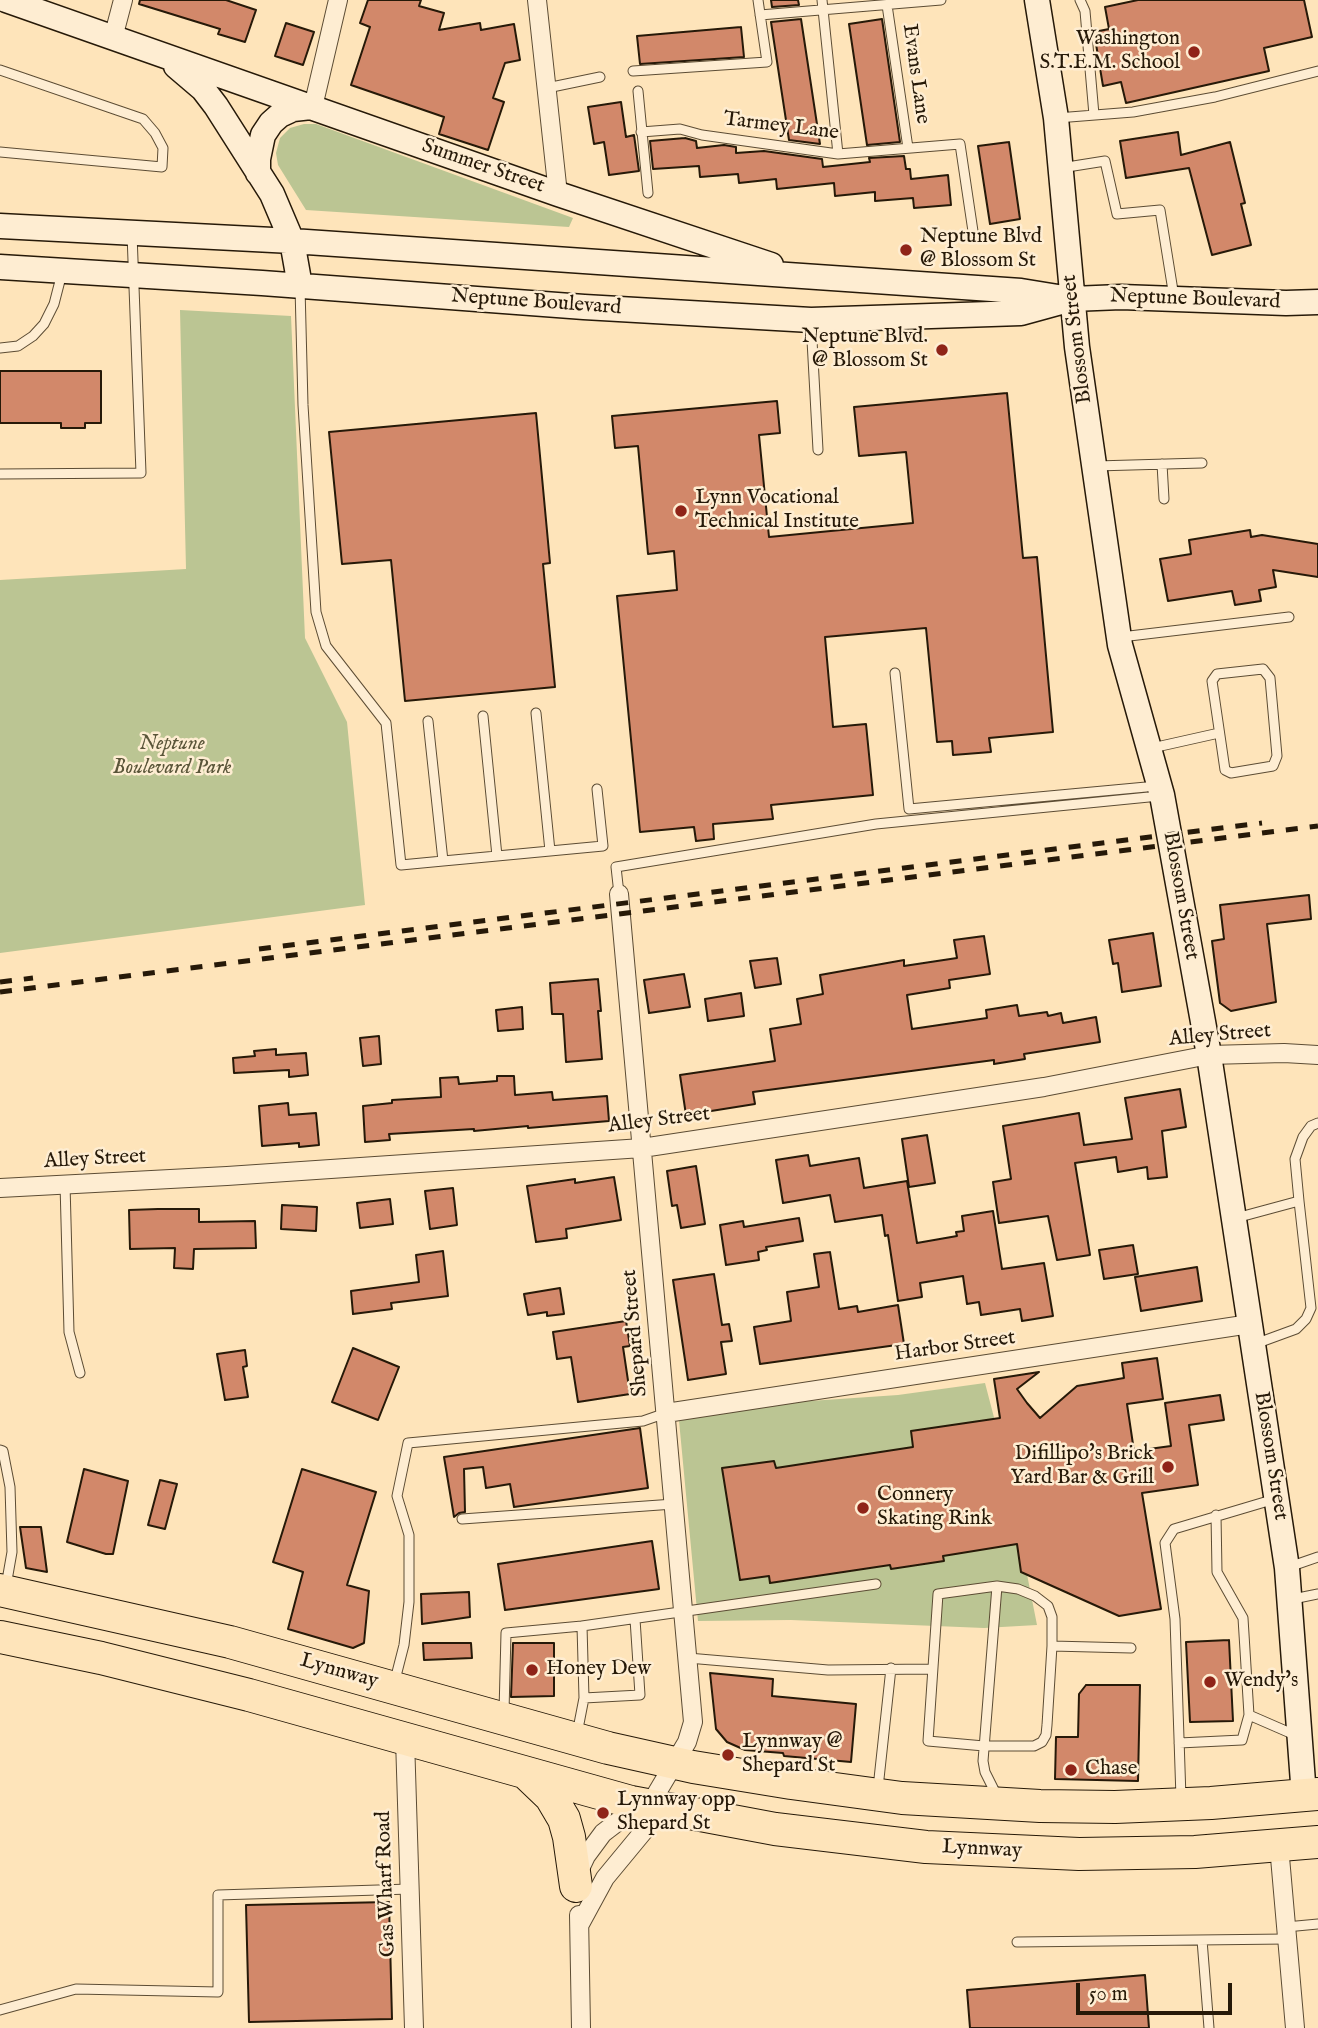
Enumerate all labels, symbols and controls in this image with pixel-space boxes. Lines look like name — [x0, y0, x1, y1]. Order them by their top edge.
street label: Evans Lane — [896, 22, 934, 126]
place label: Washington S.T.E.M. School — [1040, 27, 1180, 77]
marker: Washington S.T.E.M. School — [1186, 44, 1202, 60]
street label: Tarmey Lane — [722, 107, 840, 147]
street label: Summer Street — [418, 134, 548, 200]
place label: Neptune Blvd @ Blossom St — [920, 225, 1042, 275]
marker: Neptune Blvd @ Blossom St — [898, 242, 914, 258]
street label: Blossom Street — [1058, 273, 1098, 405]
street label: Neptune Boulevard — [450, 284, 622, 322]
street label: Neptune Boulevard — [1109, 284, 1281, 316]
place label: Neptune Blvd. @ Blossom St — [801, 325, 928, 375]
marker: Neptune Blvd. @ Blossom St — [934, 342, 950, 358]
place label: Lynn Vocational Technical Institute — [695, 486, 859, 536]
marker: Lynn Vocational Technical Institute — [673, 503, 689, 519]
park label: Neptune Boulevard Park — [113, 732, 231, 782]
street label: Blossom Street — [1156, 830, 1204, 962]
street label: Alley Street — [1168, 1019, 1272, 1053]
street label: Alley Street — [607, 1102, 711, 1140]
street label: Alley Street — [43, 1145, 147, 1175]
street label: Shepard Street — [618, 1268, 654, 1398]
street label: Harbor Street — [893, 1326, 1017, 1368]
street label: Blossom Street — [1247, 1390, 1293, 1522]
place label: Difillipo's Brick Yard Bar & Grill — [1011, 1442, 1154, 1492]
marker: Difillipo's Brick Yard Bar & Grill — [1160, 1459, 1176, 1475]
place label: Connery Skating Rink — [877, 1483, 992, 1533]
marker: Connery Skating Rink — [855, 1500, 871, 1516]
street label: Lynnway — [297, 1649, 381, 1695]
place label: Honey Dew — [546, 1657, 651, 1683]
marker: Honey Dew — [524, 1662, 540, 1678]
place label: Wendy's — [1224, 1669, 1298, 1695]
marker: Wendy's — [1202, 1674, 1218, 1690]
place label: Lynnway @ Shepard St — [742, 1730, 842, 1780]
marker: Lynnway @ Shepard St — [720, 1747, 736, 1763]
place label: Chase — [1085, 1757, 1137, 1783]
marker: Chase — [1063, 1762, 1079, 1778]
place label: Lynnway opp Shepard St — [617, 1788, 736, 1838]
marker: Lynnway opp Shepard St — [595, 1805, 611, 1821]
street label: Gas Wharf Road — [372, 1810, 402, 1958]
street label: Lynnway — [941, 1835, 1023, 1865]
scale bar — [1080, 1968, 1236, 2012]
text: 50 m — [1089, 1981, 1128, 2008]

